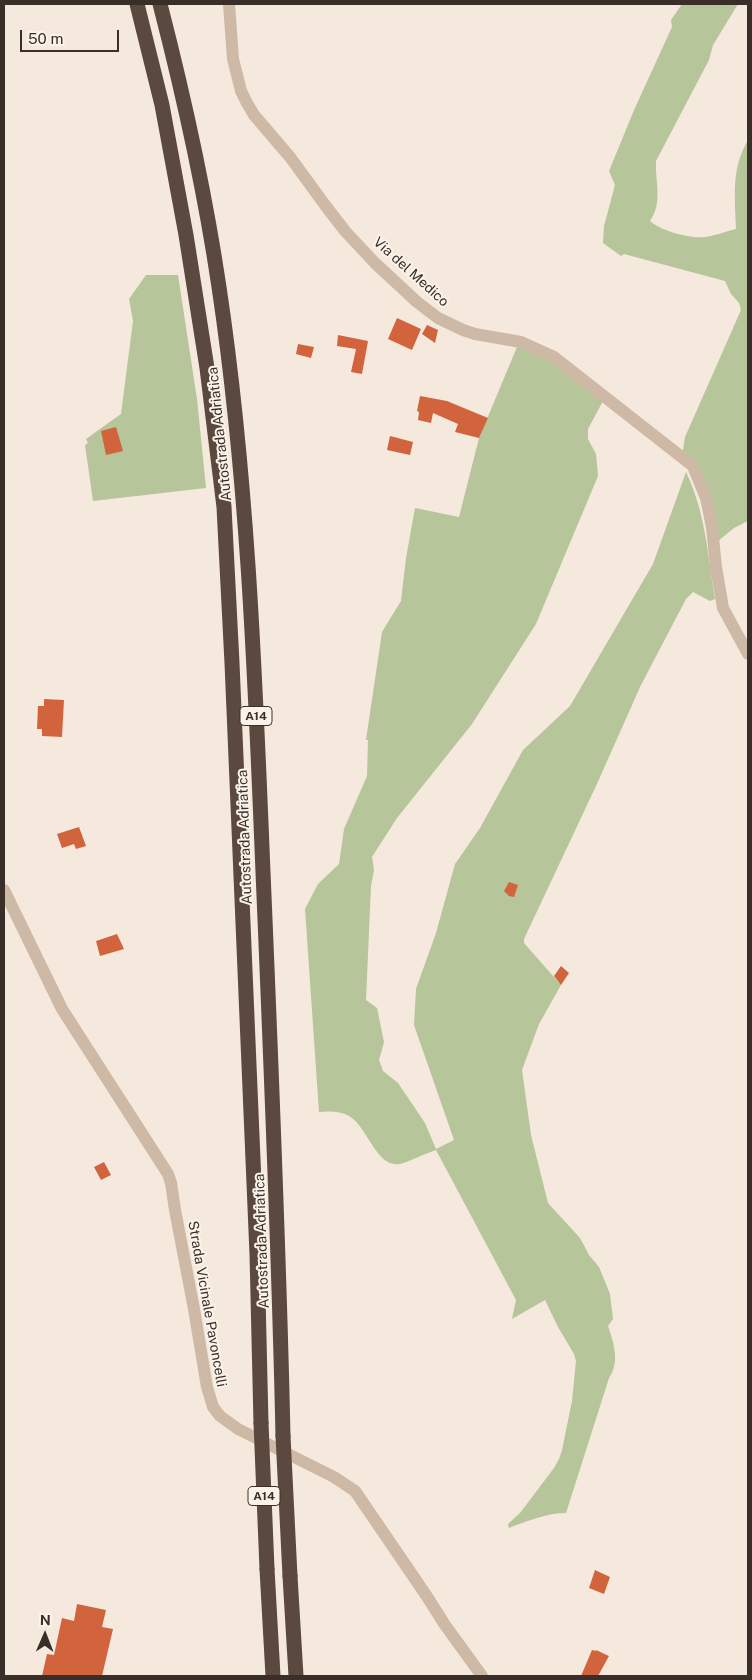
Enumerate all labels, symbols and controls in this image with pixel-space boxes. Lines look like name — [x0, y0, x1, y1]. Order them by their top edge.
scale bar — [22, 20, 121, 52]
text: 50 m — [28, 30, 63, 47]
street label: Via del Medico — [370, 234, 452, 310]
street label: Autostrada Adriatica — [205, 366, 235, 502]
road number: A14 — [240, 706, 272, 726]
street label: Autostrada Adriatica — [234, 769, 256, 905]
street label: Autostrada Adriatica — [251, 1173, 273, 1309]
street label: Strada Vicinale Pavoncelli — [184, 1220, 230, 1388]
road number: A14 — [248, 1486, 280, 1505]
north arrow — [20, 1610, 70, 1660]
text: N — [40, 1612, 51, 1628]

